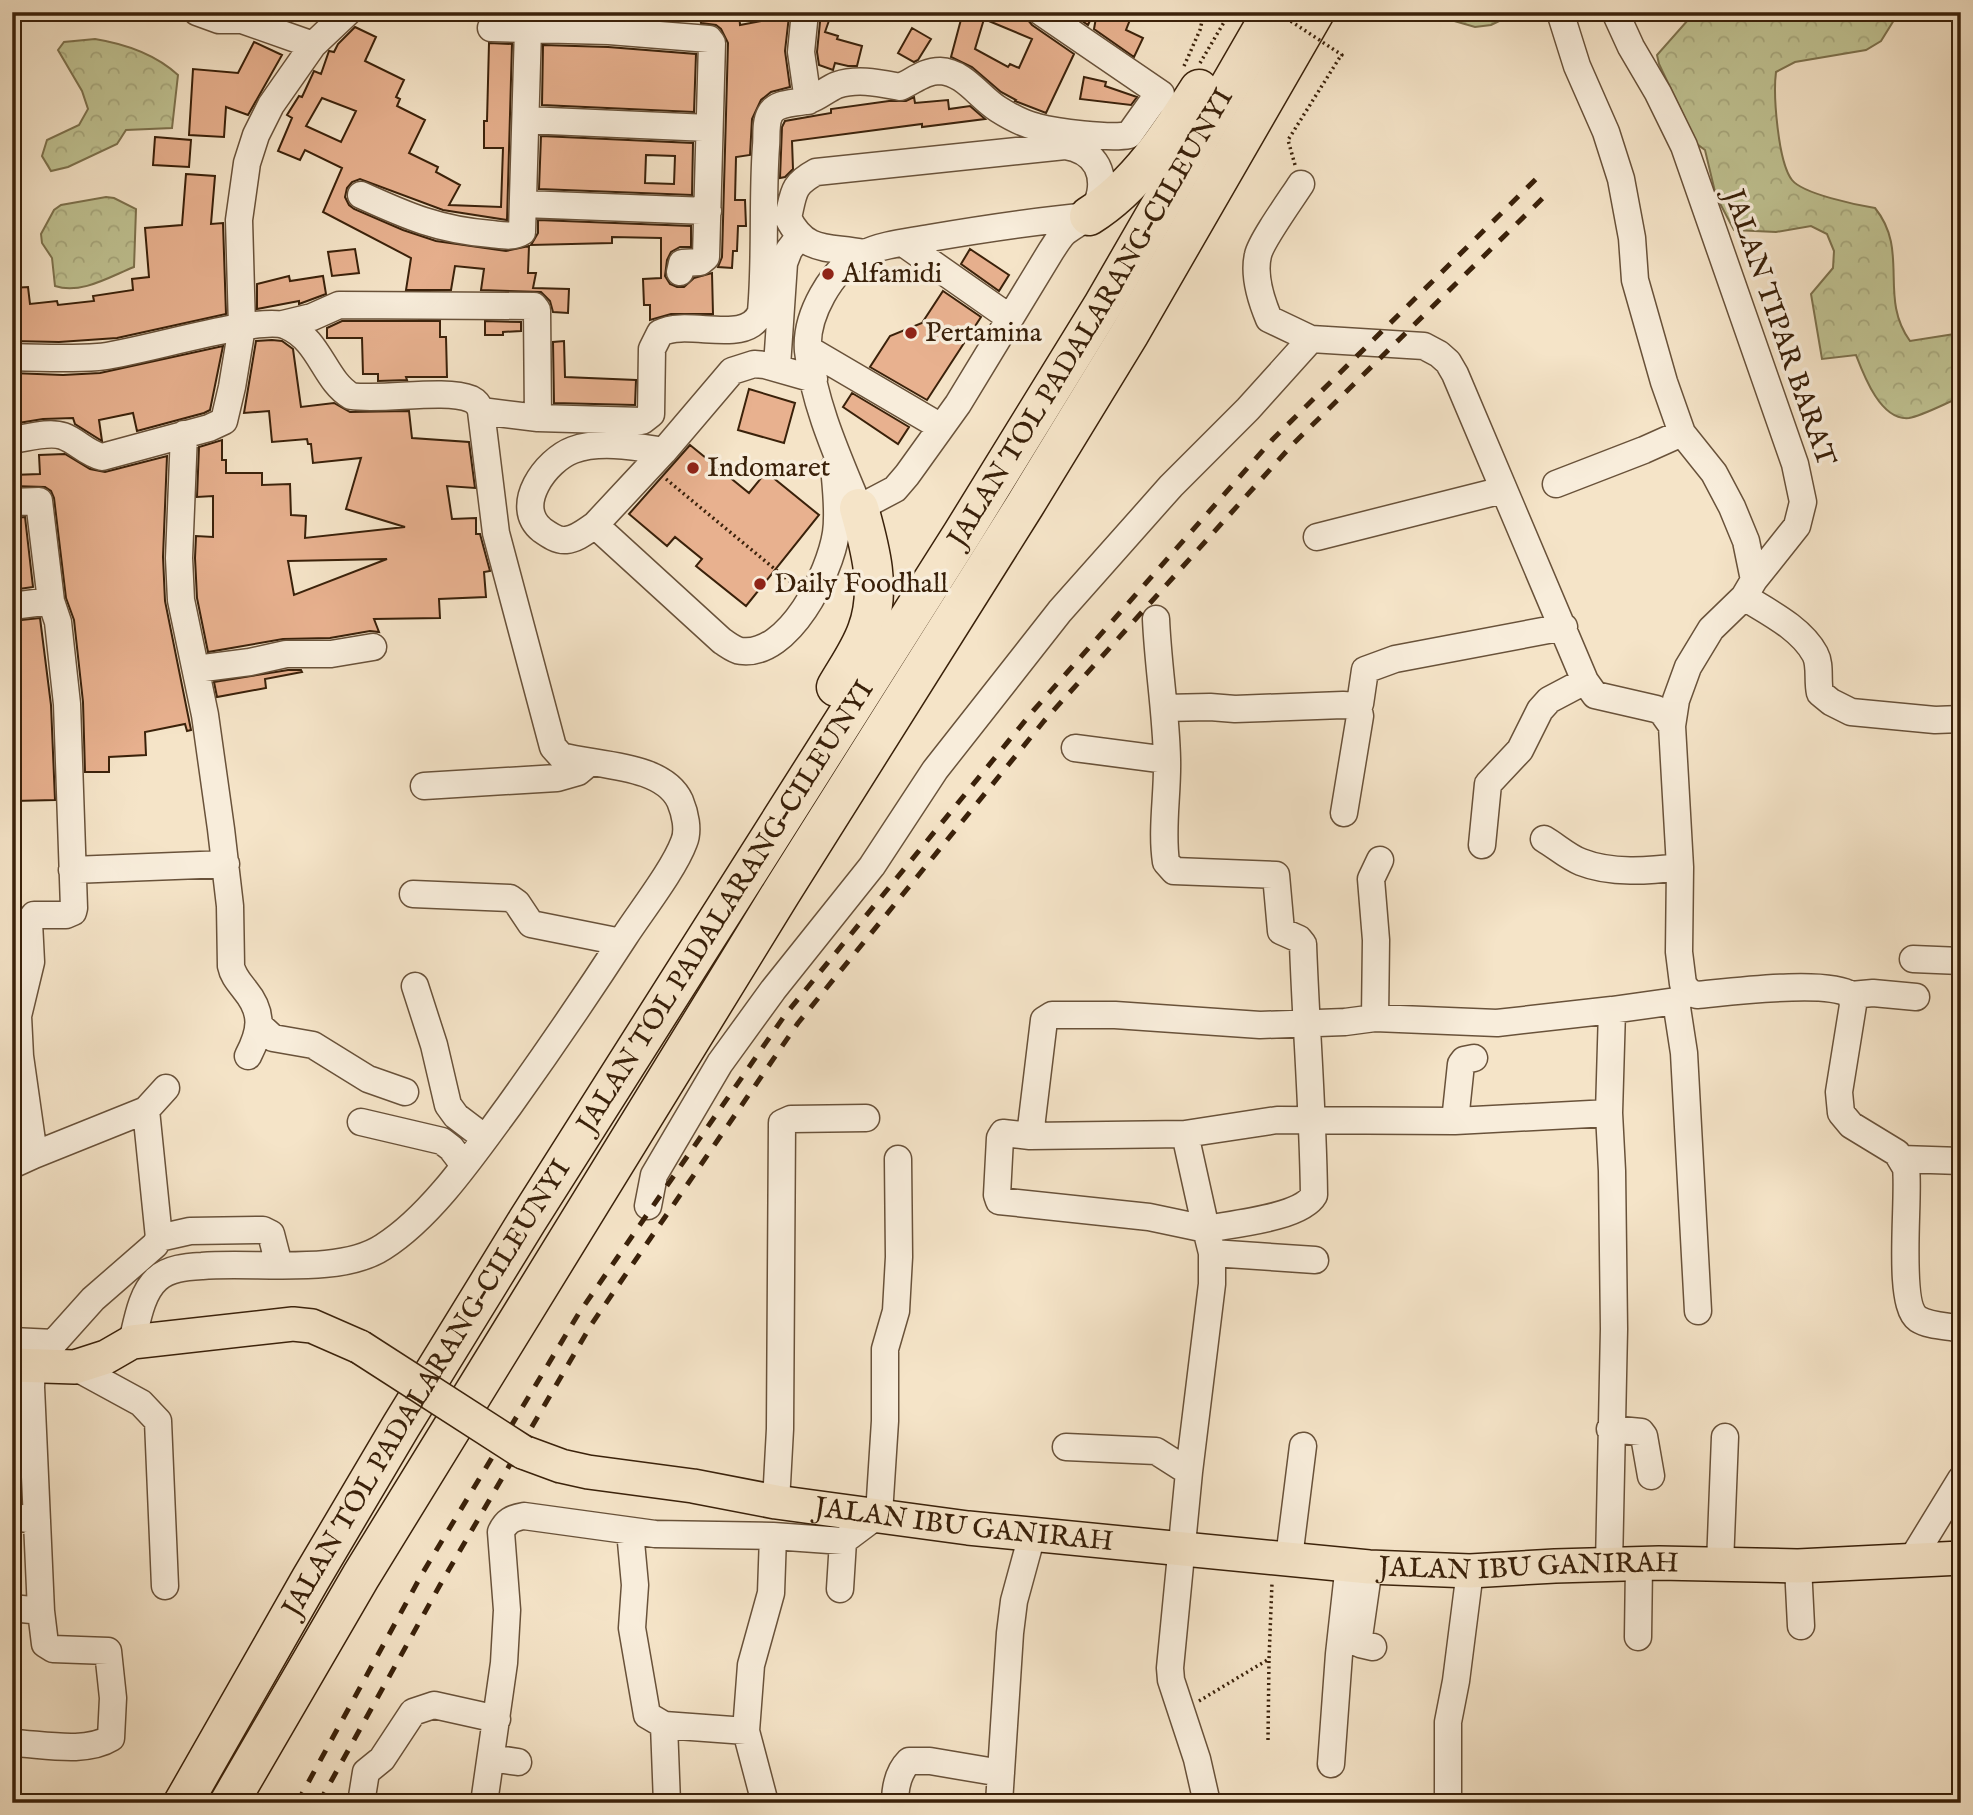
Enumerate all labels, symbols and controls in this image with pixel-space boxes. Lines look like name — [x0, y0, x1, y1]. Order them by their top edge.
street label: JALAN TOL PADALARANG–CILEUNYI — [939, 82, 1242, 556]
street label: JALAN TIPAR BARAT — [1714, 182, 1843, 471]
place label: Alfamidi — [841, 257, 942, 292]
marker: Alfamidi — [820, 266, 836, 282]
place label: Pertamina — [925, 316, 1043, 351]
marker: Pertamina — [903, 325, 919, 341]
place label: Indomaret — [707, 451, 831, 486]
marker: Indomaret — [685, 460, 701, 476]
place label: Daily Foodhall — [774, 567, 949, 602]
marker: Daily Foodhall — [752, 576, 768, 592]
street label: JALAN TOL PADALARANG–CILEUNYI — [568, 674, 882, 1142]
street label: JALAN TOL PADALARANG–CILEUNYI — [274, 1153, 579, 1626]
street label: JALAN IBU GANIRAH — [810, 1490, 1115, 1560]
street label: JALAN IBU GANIRAH — [1375, 1545, 1679, 1589]

